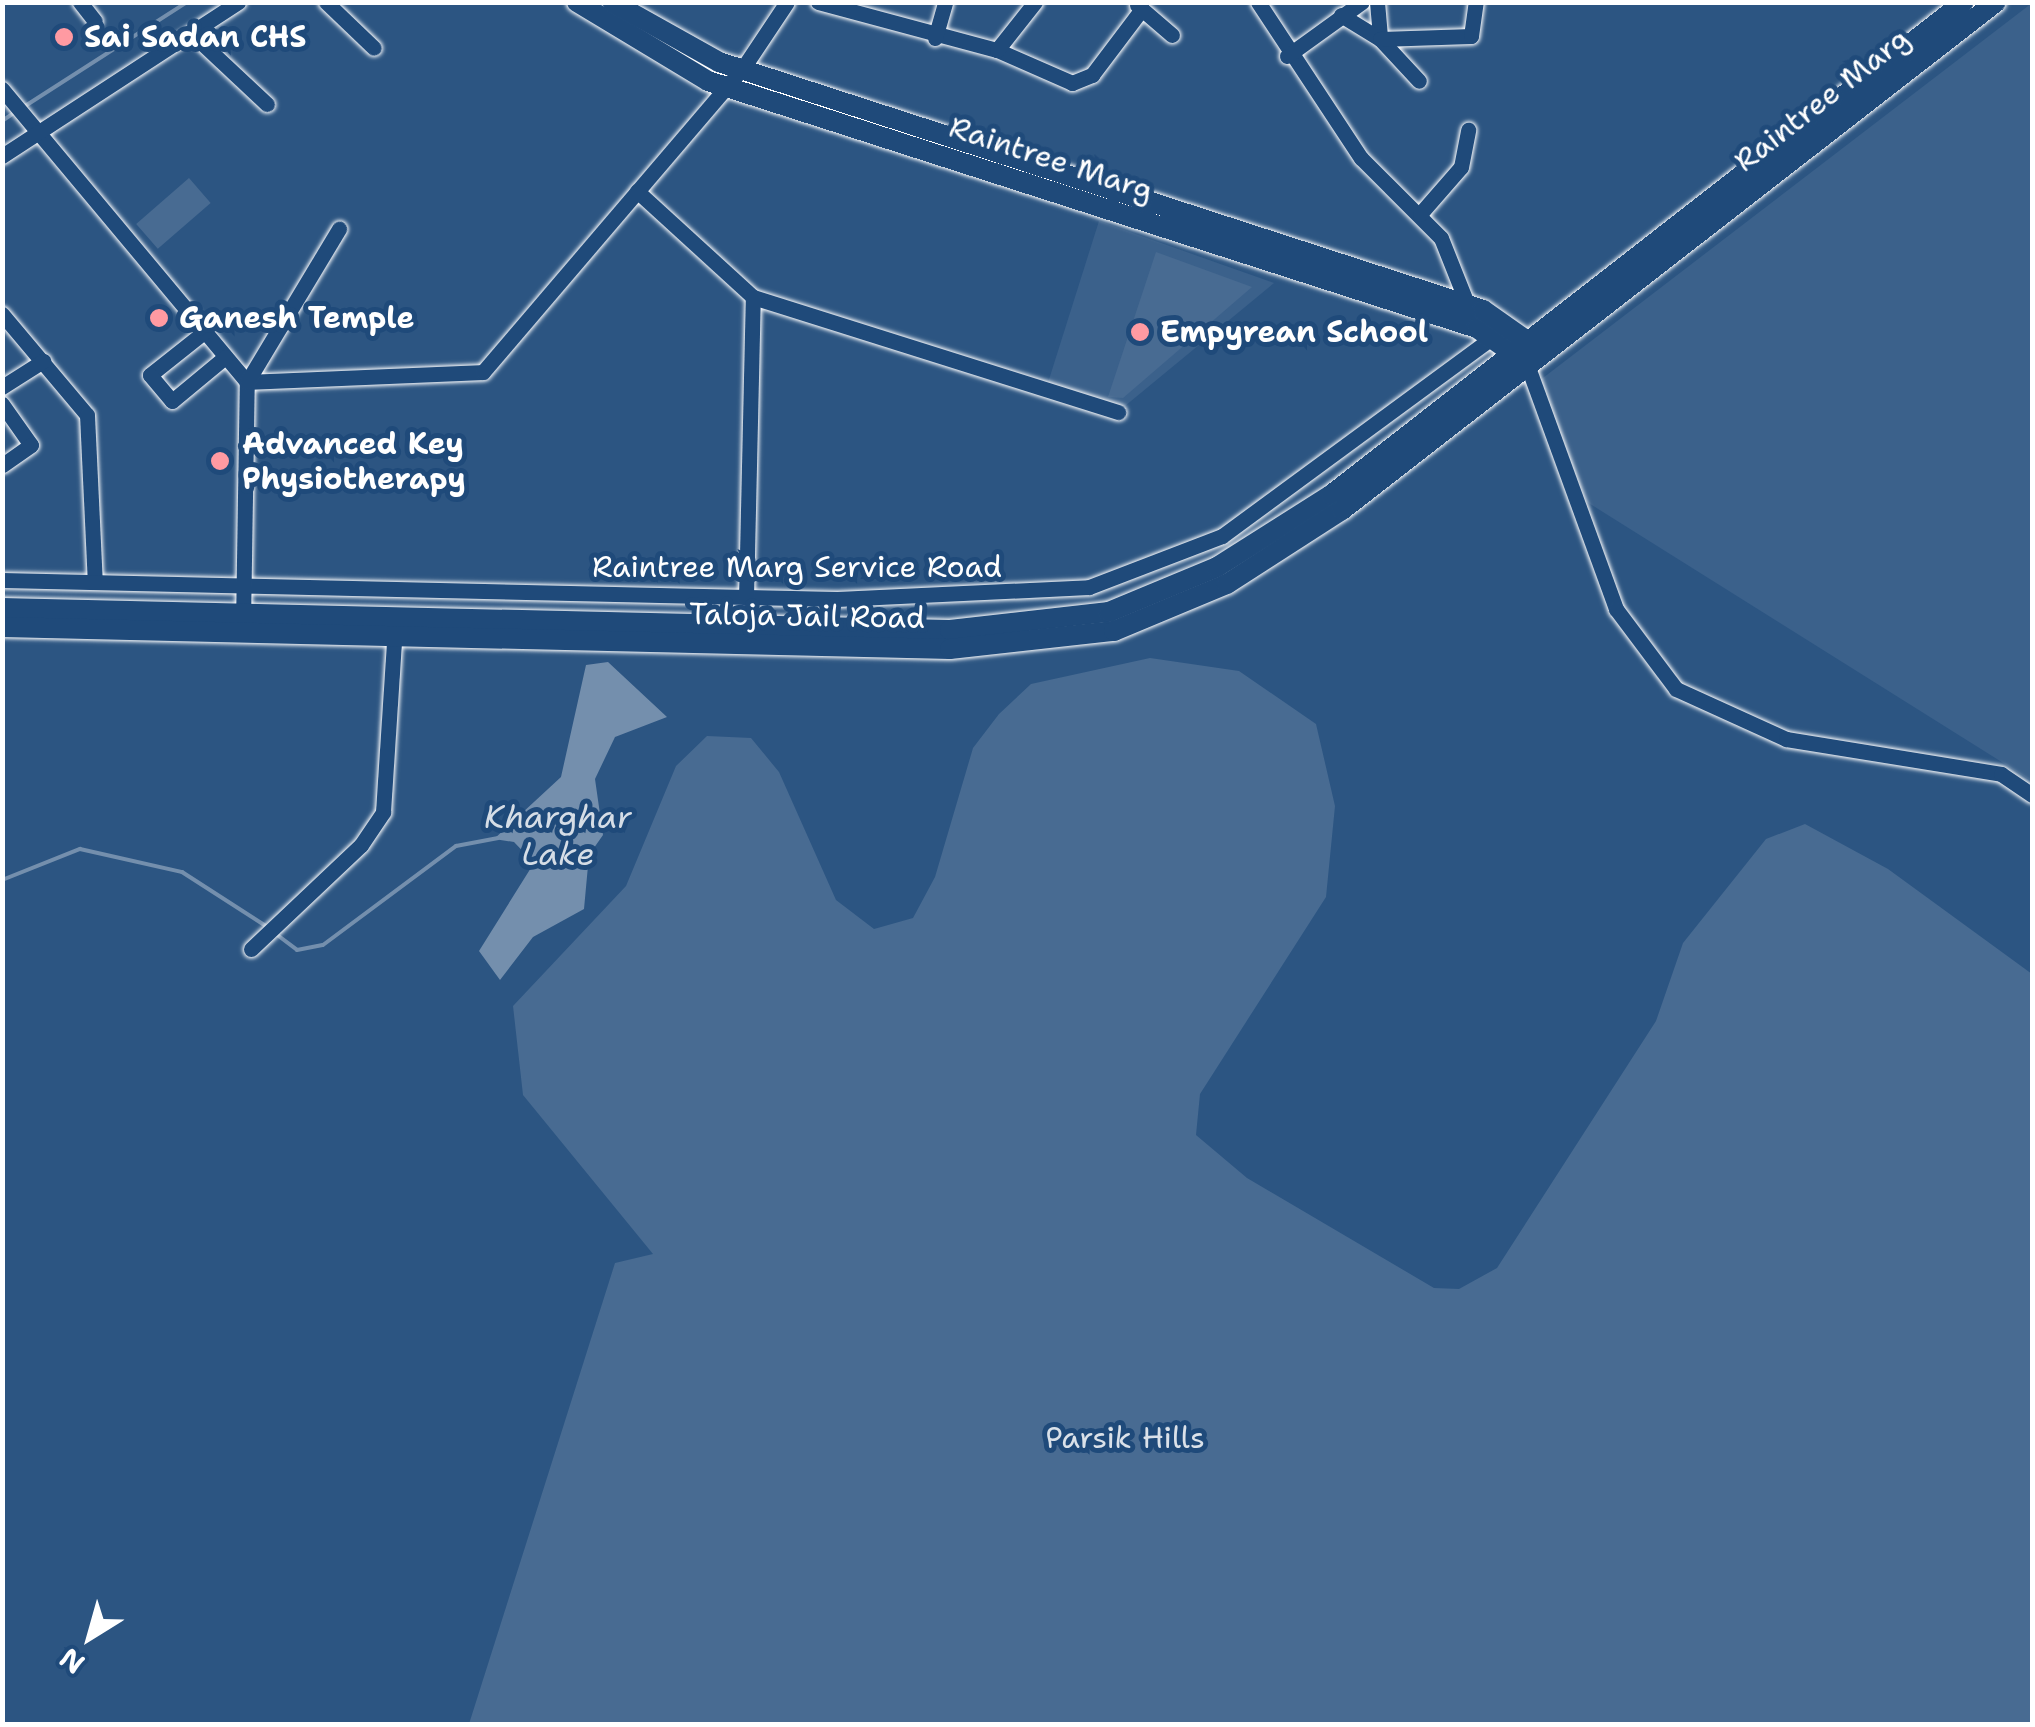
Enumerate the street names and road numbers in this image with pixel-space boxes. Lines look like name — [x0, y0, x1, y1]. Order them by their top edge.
street label: Raintree Marg — [1727, 21, 1917, 179]
street label: Raintree Marg — [945, 109, 1157, 209]
street label: Raintree Marg Service Road — [592, 549, 1002, 585]
street label: Taloja Jail Road — [689, 596, 925, 636]

